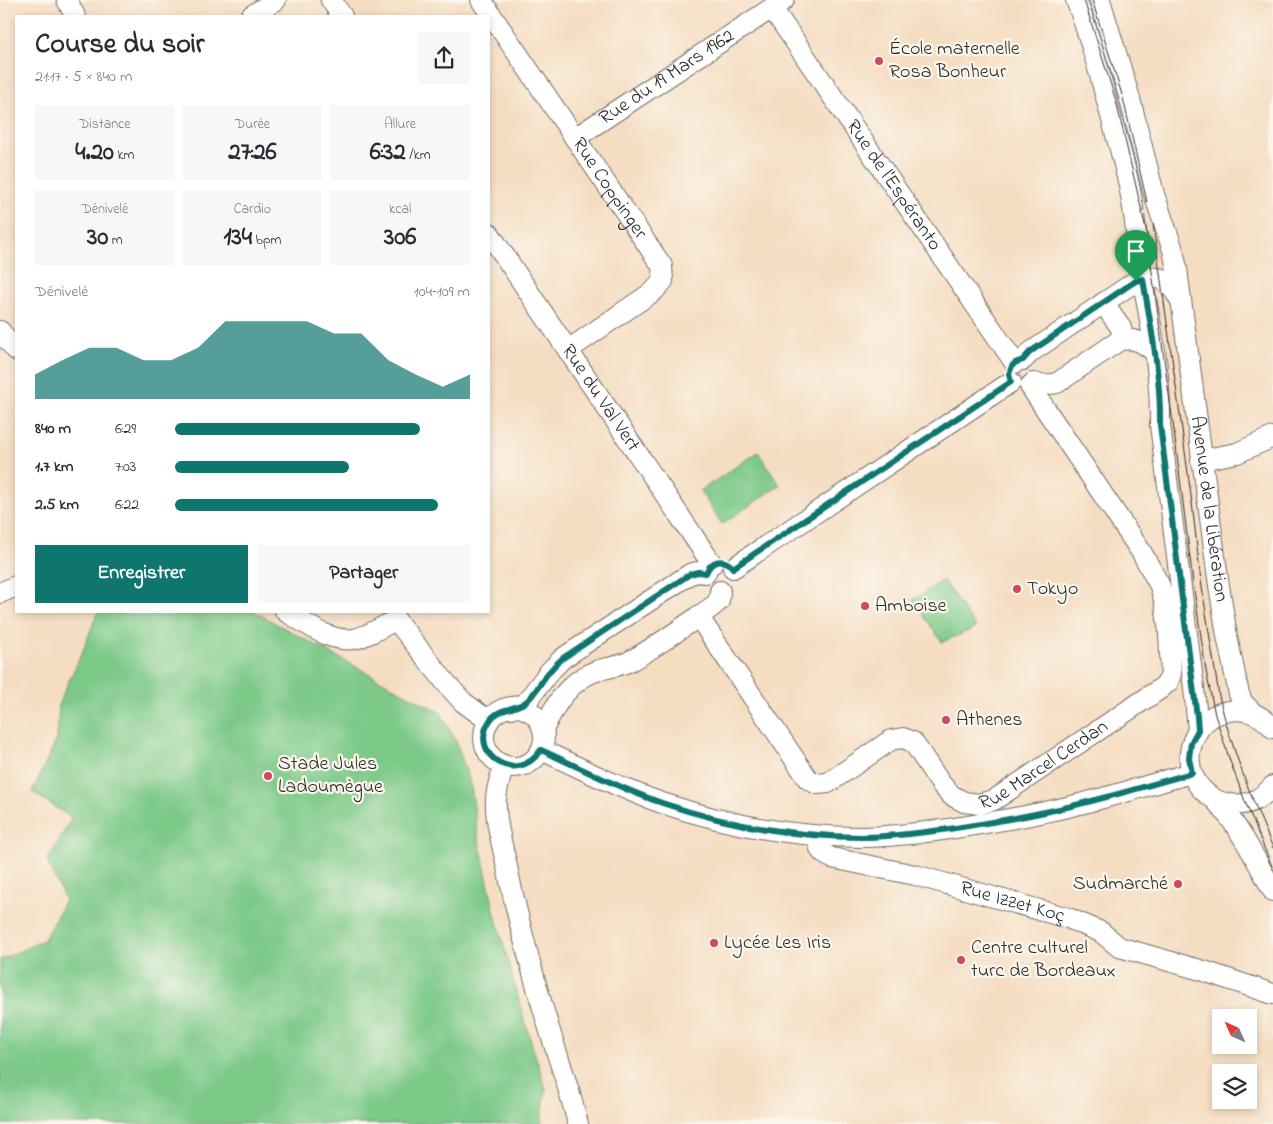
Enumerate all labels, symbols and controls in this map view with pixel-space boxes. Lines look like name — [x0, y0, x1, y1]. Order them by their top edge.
street label: Rue du 19 Mars 1962 — [593, 22, 740, 133]
text: Course du soir — [35, 25, 205, 66]
button: share — [418, 32, 470, 84]
place label: École maternelle Rosa Bonheur — [889, 35, 1020, 87]
marker: École maternelle Rosa Bonheur — [873, 55, 885, 67]
text: 21:17 · 5 × 840 m — [35, 65, 132, 89]
text: Distance — [79, 114, 131, 135]
text: Durée — [235, 114, 270, 135]
text: Allure — [384, 114, 416, 135]
street label: Rue de l'Espéranto — [838, 114, 949, 257]
street label: Rue Coppinger — [564, 132, 655, 246]
text: 4.20 — [75, 135, 114, 171]
text: 27:26 — [228, 135, 277, 171]
text: 6:32 — [370, 135, 406, 171]
text: km — [114, 145, 134, 166]
text: /km — [406, 145, 431, 166]
text: Dénivelé — [81, 199, 128, 220]
text: Cardio — [234, 199, 271, 220]
text: kcal — [389, 199, 411, 220]
text: 30 — [87, 220, 108, 256]
text: 134 — [224, 220, 252, 256]
text: 306 — [384, 220, 416, 256]
text: m — [108, 230, 123, 251]
text: bpm — [252, 230, 281, 251]
pin — [1115, 230, 1157, 281]
icon: arrive — [1122, 237, 1150, 265]
text: Dénivelé — [35, 280, 88, 304]
text: 104–109 m — [414, 280, 470, 304]
street label: Rue du Val Vert — [554, 339, 647, 458]
street label: Avenue de la Libération — [1182, 414, 1236, 604]
text: 840 m — [35, 417, 71, 441]
text: 6:29 — [115, 417, 136, 441]
text: 1.7 km — [35, 455, 73, 479]
text: 7:03 — [115, 455, 136, 479]
text: 2.5 km — [35, 493, 79, 517]
text: 6:22 — [115, 493, 139, 517]
button: Enregistrer — [35, 545, 248, 603]
button: Partager — [258, 545, 470, 603]
place label: Tokyo — [1027, 575, 1078, 604]
marker: Tokyo — [1011, 583, 1023, 595]
place label: Amboise — [875, 592, 947, 621]
marker: Amboise — [859, 600, 871, 612]
place label: Athenes — [956, 706, 1023, 735]
street label: Rue Marcel Cerdan — [976, 713, 1114, 818]
marker: Athenes — [940, 714, 952, 726]
place label: Stade Jules Ladoumègue — [278, 750, 383, 803]
marker: Stade Jules Ladoumègue — [262, 770, 274, 782]
place label: Sudmarché — [1073, 870, 1168, 899]
street label: Rue Izzet Koç — [957, 874, 1068, 931]
marker: Sudmarché — [1172, 878, 1184, 890]
place label: Lycée Les Iris — [724, 929, 831, 958]
place label: Centre culturel turc de Bordeaux — [971, 934, 1116, 986]
marker: Lycée Les Iris — [708, 937, 720, 949]
marker: Centre culturel turc de Bordeaux — [955, 954, 967, 966]
north arrow — [1212, 1009, 1258, 1054]
map controls — [1212, 1009, 1257, 1109]
button: layers — [1212, 1064, 1257, 1109]

